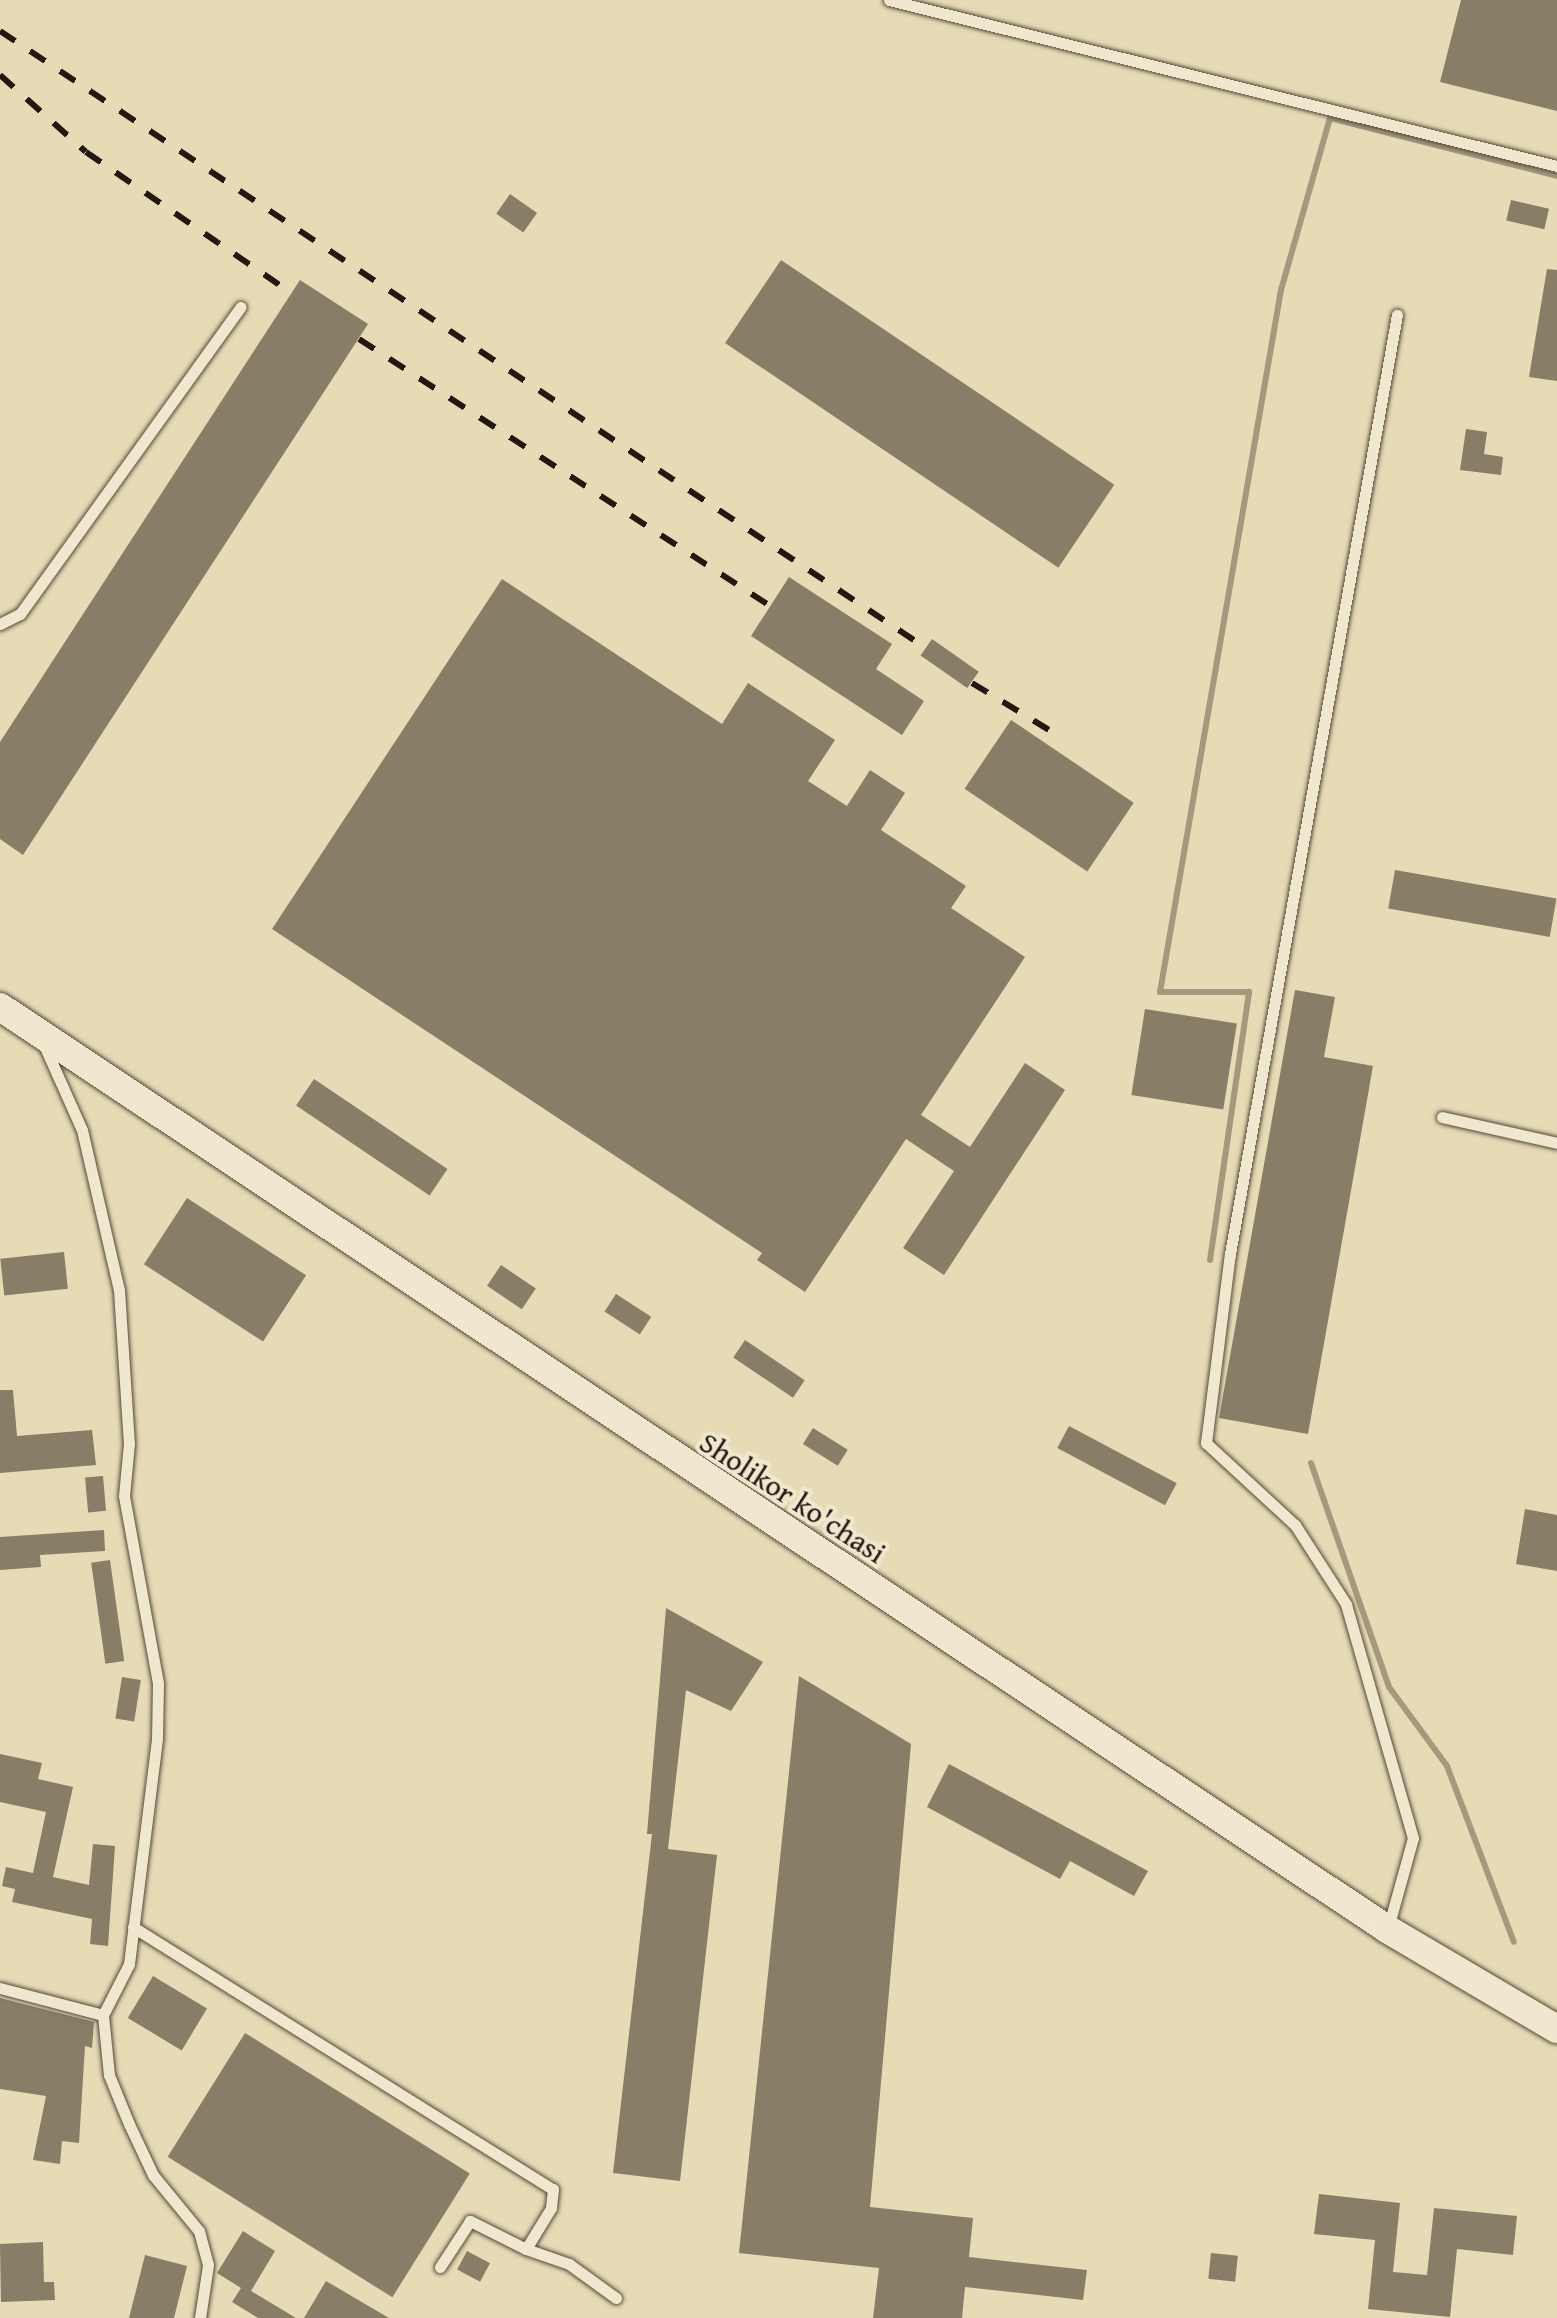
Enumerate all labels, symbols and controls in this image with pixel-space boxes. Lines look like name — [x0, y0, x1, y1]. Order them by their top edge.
street label: Sholikor ko'chasi — [693, 1424, 893, 1570]

